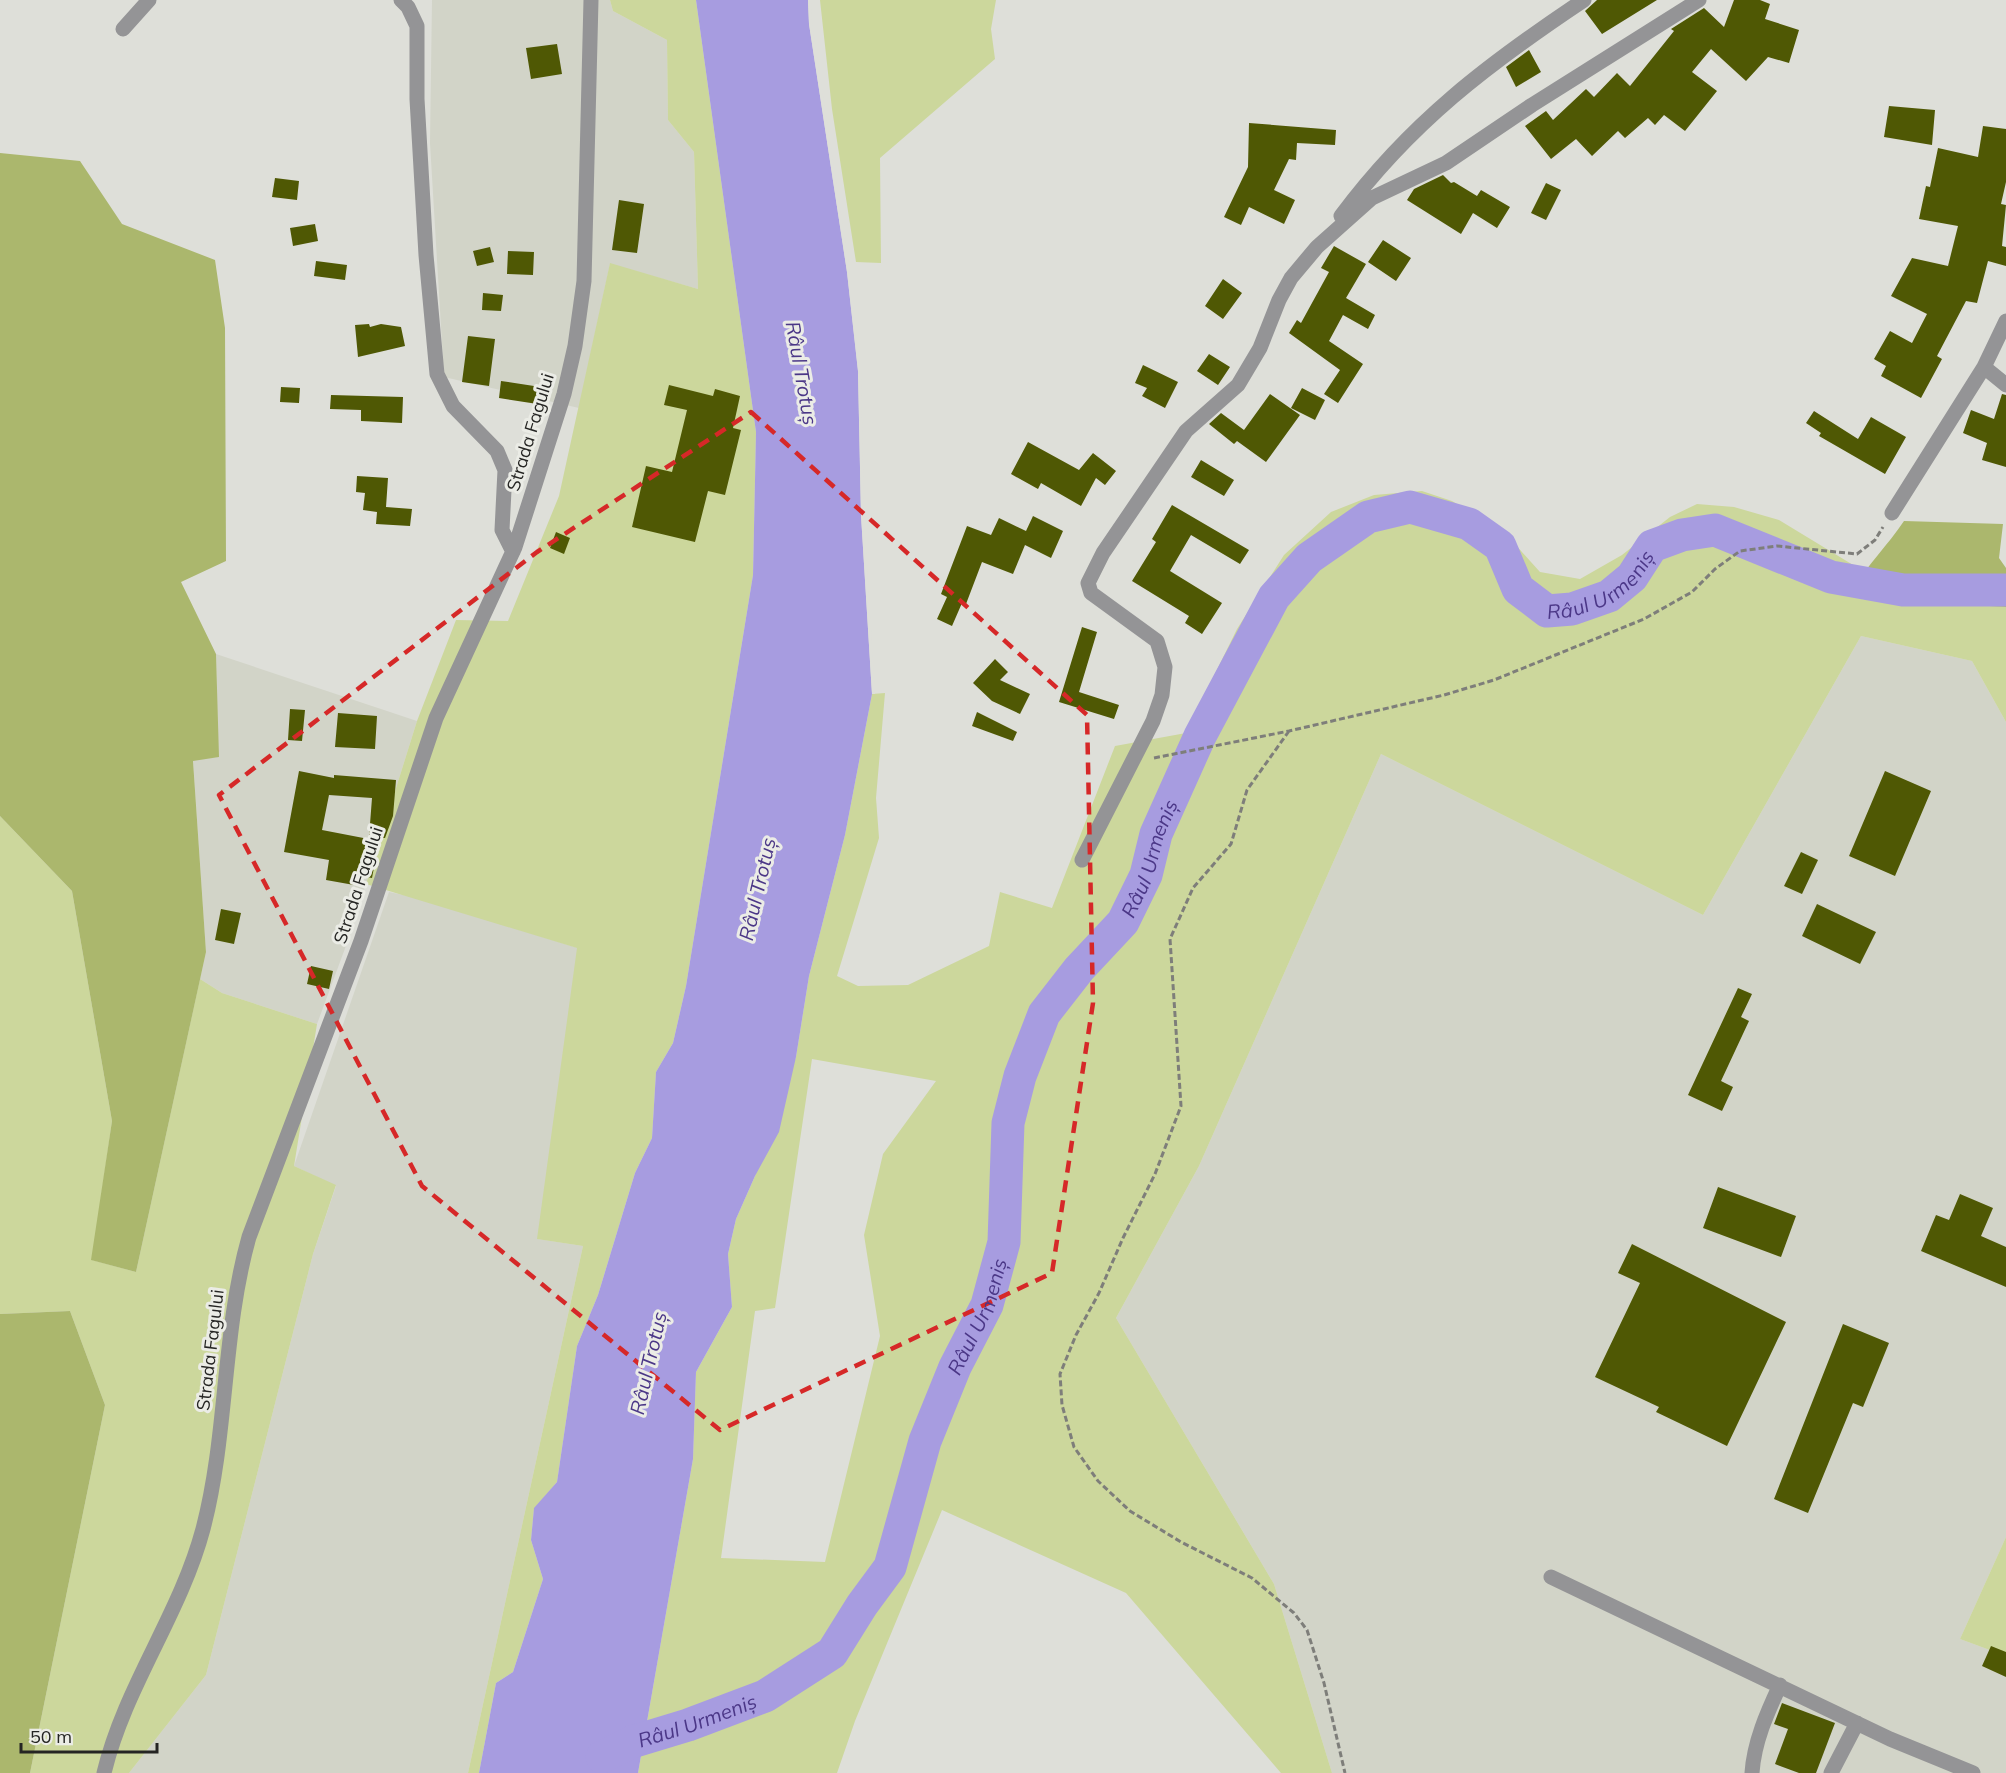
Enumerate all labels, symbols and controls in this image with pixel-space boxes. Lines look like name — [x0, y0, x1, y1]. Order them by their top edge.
water label: Râul Trotuș — [780, 319, 823, 427]
street label: Strada Fagului — [501, 370, 559, 494]
water label: Râul Urmeniș — [1546, 545, 1660, 623]
water label: Râul Urmeniș — [1115, 795, 1183, 921]
street label: Strada Fagului — [328, 824, 388, 946]
water label: Râul Trotuș — [733, 835, 782, 943]
water label: Râul Urmeniș — [941, 1255, 1013, 1378]
street label: Strada Fagului — [191, 1288, 229, 1412]
water label: Râul Trotuș — [624, 1309, 673, 1417]
water label: Râul Urmeniș — [634, 1688, 760, 1752]
scale bar — [21, 1716, 158, 1754]
text: 50 m — [30, 1725, 72, 1748]

